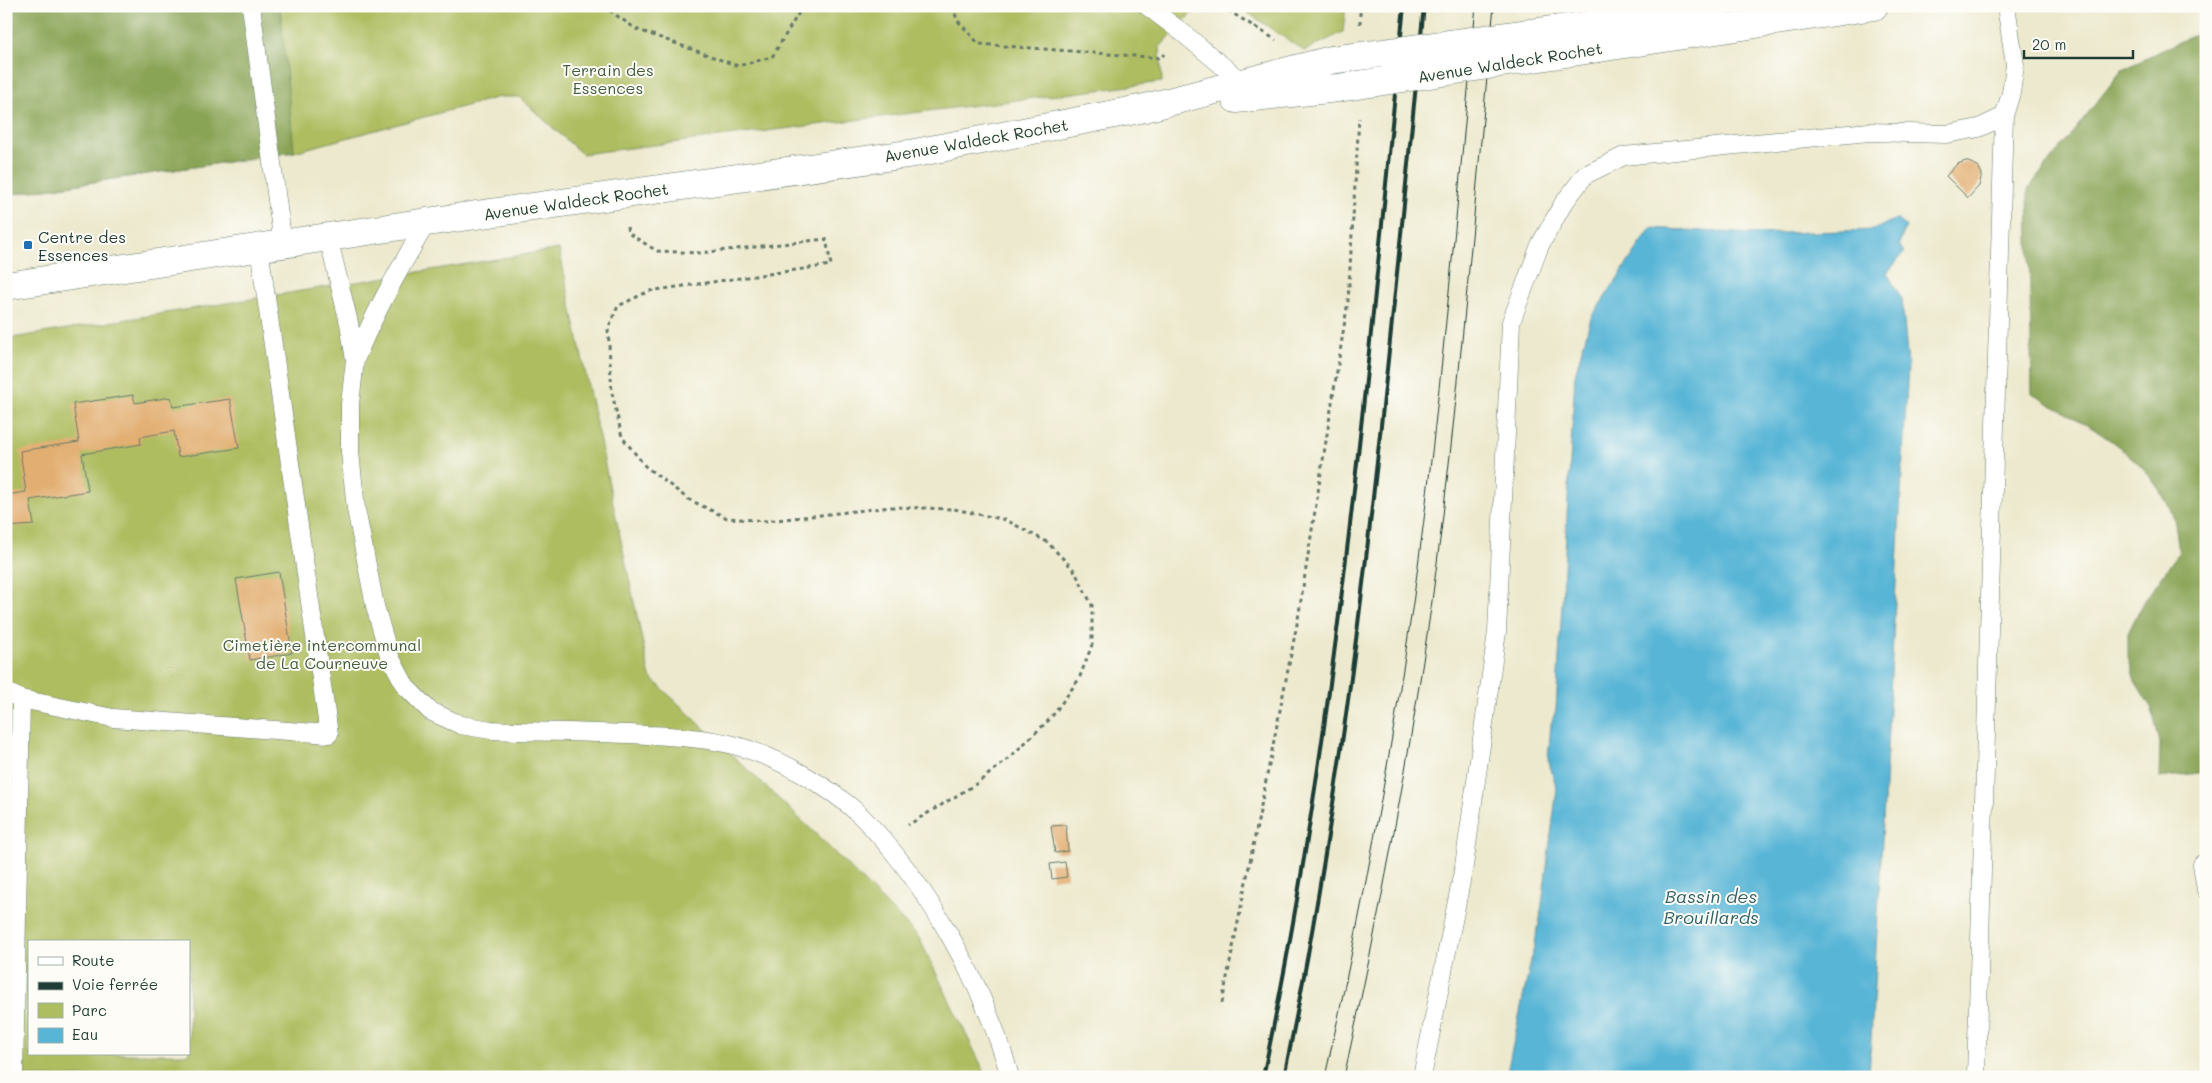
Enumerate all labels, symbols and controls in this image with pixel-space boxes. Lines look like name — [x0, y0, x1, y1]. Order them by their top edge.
scale bar — [2024, 28, 2133, 60]
text: 20 m — [2032, 34, 2066, 54]
street label: Avenue Waldeck Rochet — [1416, 37, 1604, 87]
park label: Terrain des Essences — [562, 59, 654, 98]
street label: Avenue Waldeck Rochet — [882, 113, 1070, 167]
street label: Avenue Waldeck Rochet — [482, 178, 670, 224]
place label: Centre des Essences — [38, 226, 126, 265]
marker: Centre des Essences — [22, 239, 34, 251]
park label: Cimetière intercommunal de La Courneuve — [223, 634, 421, 673]
water label: Bassin des Brouillards — [1663, 884, 1759, 929]
legend — [28, 940, 190, 1056]
text: Route — [72, 950, 115, 970]
text: Voie ferrée — [72, 974, 158, 994]
text: Parc — [72, 1000, 107, 1020]
text: Eau — [72, 1024, 98, 1044]

